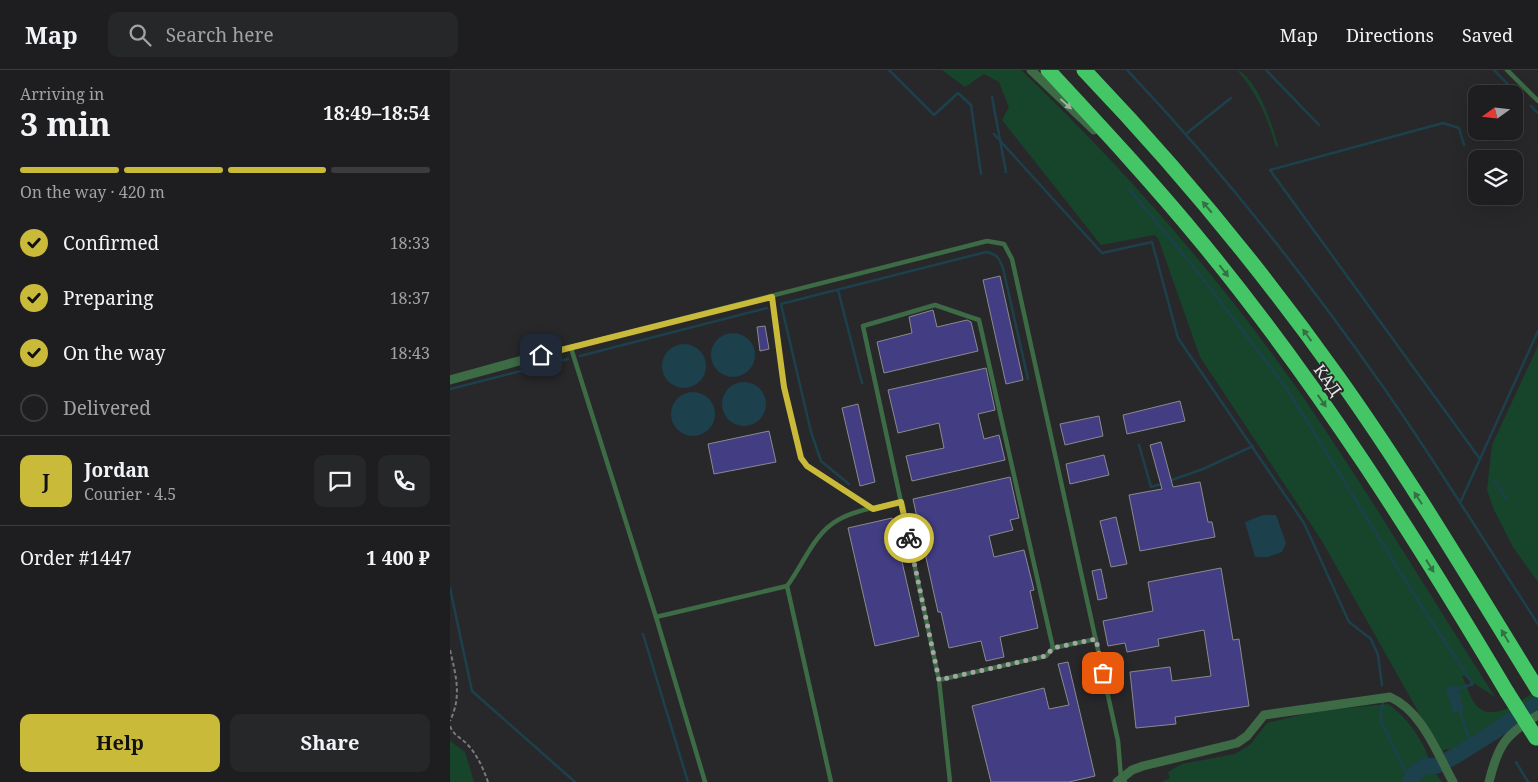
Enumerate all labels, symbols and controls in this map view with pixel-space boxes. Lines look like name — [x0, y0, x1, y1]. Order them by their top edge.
search box — [108, 12, 458, 57]
text: Map — [25, 18, 78, 51]
icon: search — [126, 21, 154, 49]
text: Search here — [166, 22, 274, 48]
text: Map — [1280, 23, 1318, 47]
text: Directions — [1346, 23, 1434, 47]
text: Saved — [1462, 23, 1513, 47]
text: Arriving in — [20, 83, 104, 105]
north arrow — [1468, 85, 1522, 140]
map controls — [1468, 85, 1523, 205]
one-way arrow — [1059, 98, 1071, 110]
text: 18:49–18:54 — [323, 100, 430, 126]
text: 3 min — [20, 102, 111, 145]
button: layers — [1468, 150, 1523, 205]
text: On the way · 420 m — [20, 181, 165, 203]
one-way arrow — [1201, 201, 1212, 214]
icon: check — [20, 229, 48, 257]
text: Confirmed — [63, 230, 159, 256]
text: 18:33 — [390, 232, 430, 254]
one-way arrow — [1219, 264, 1230, 277]
icon: check — [20, 284, 48, 312]
text: Preparing — [63, 285, 153, 311]
text: 18:37 — [390, 287, 430, 309]
one-way arrow — [1302, 328, 1312, 342]
pin — [520, 334, 562, 376]
icon: check — [20, 339, 48, 367]
text: On the way — [63, 340, 166, 366]
icon: home — [527, 341, 555, 369]
text: 18:43 — [390, 342, 430, 364]
street label: КАД — [1309, 360, 1347, 400]
one-way arrow — [1317, 394, 1327, 408]
text: Delivered — [63, 395, 151, 421]
button: chat — [314, 455, 366, 507]
button: phone — [378, 455, 430, 507]
text: Jordan — [84, 457, 150, 483]
text: J — [42, 468, 50, 494]
text: Courier · 4.5 — [84, 483, 176, 505]
one-way arrow — [1414, 492, 1423, 505]
courier — [884, 513, 934, 563]
icon: bike — [895, 524, 923, 552]
text: Order #1447 — [20, 545, 132, 571]
text: 1 400 ₽ — [366, 545, 430, 571]
one-way arrow — [1425, 560, 1435, 573]
one-way arrow — [1501, 629, 1510, 642]
pin — [1082, 652, 1124, 694]
icon: bag — [1089, 659, 1117, 687]
button: Help — [20, 714, 220, 772]
button: Share — [230, 714, 430, 772]

